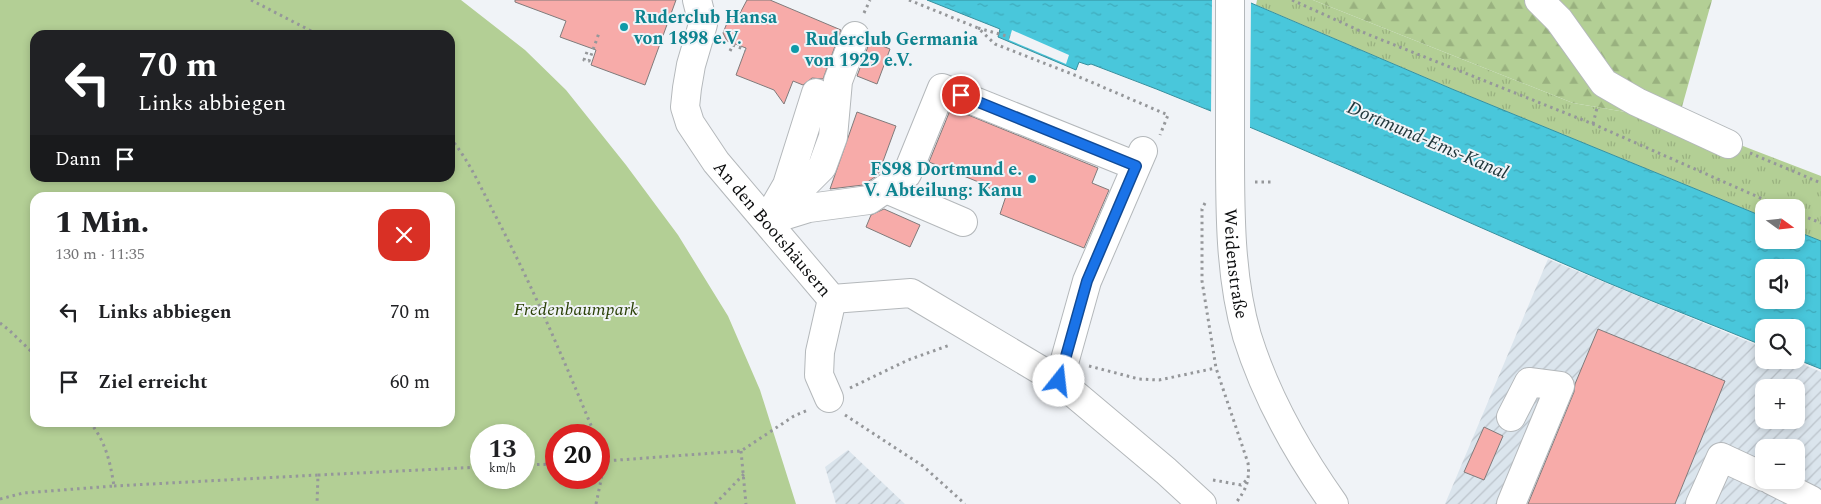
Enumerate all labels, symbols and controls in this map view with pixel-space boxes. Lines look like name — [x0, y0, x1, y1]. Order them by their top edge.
place label: Ruderclub Hansa von 1898 e.V. — [633, 4, 778, 52]
marker: Ruderclub Hansa von 1898 e.V. — [618, 21, 630, 33]
place label: Ruderclub Germania von 1929 e.V. — [804, 26, 979, 74]
text: 70 m — [138, 39, 218, 92]
marker: Ruderclub Germania von 1929 e.V. — [789, 43, 801, 55]
icon: left — [55, 50, 120, 115]
pin — [940, 74, 982, 116]
icon: arrive — [947, 81, 975, 109]
text: Links abbiegen — [138, 87, 286, 120]
water label: Dortmund-Ems-Kanal — [1342, 93, 1513, 188]
text: Dann — [55, 145, 101, 174]
icon: arrive — [111, 145, 139, 173]
street label: An den Bootshäusern — [706, 155, 838, 303]
place label: FS98 Dortmund e. V. Abteilung: Kanu — [864, 156, 1022, 204]
marker: FS98 Dortmund e. V. Abteilung: Kanu — [1026, 173, 1038, 185]
north arrow — [1755, 199, 1805, 249]
map controls — [1755, 199, 1805, 489]
text: 1 Min. — [55, 200, 149, 246]
street label: Weidenstraße — [1216, 208, 1255, 322]
button: close — [378, 209, 430, 261]
text: 130 m · 11:35 — [55, 242, 145, 266]
button: sound — [1755, 259, 1805, 309]
park label: Fredenbaumpark — [514, 296, 639, 323]
icon: left — [55, 298, 83, 326]
text: Links abbiegen — [98, 298, 232, 327]
text: 70 m — [390, 298, 430, 327]
button: search — [1755, 319, 1805, 369]
position arrow — [1032, 354, 1084, 406]
icon: arrive — [55, 368, 83, 396]
text: Ziel erreicht — [98, 368, 208, 397]
text: 60 m — [390, 368, 430, 397]
button: + — [1755, 379, 1805, 429]
speed limit sign: 20 — [545, 424, 610, 489]
text: 13 — [488, 431, 517, 469]
button: − — [1755, 439, 1805, 489]
text: km/h — [489, 459, 516, 478]

